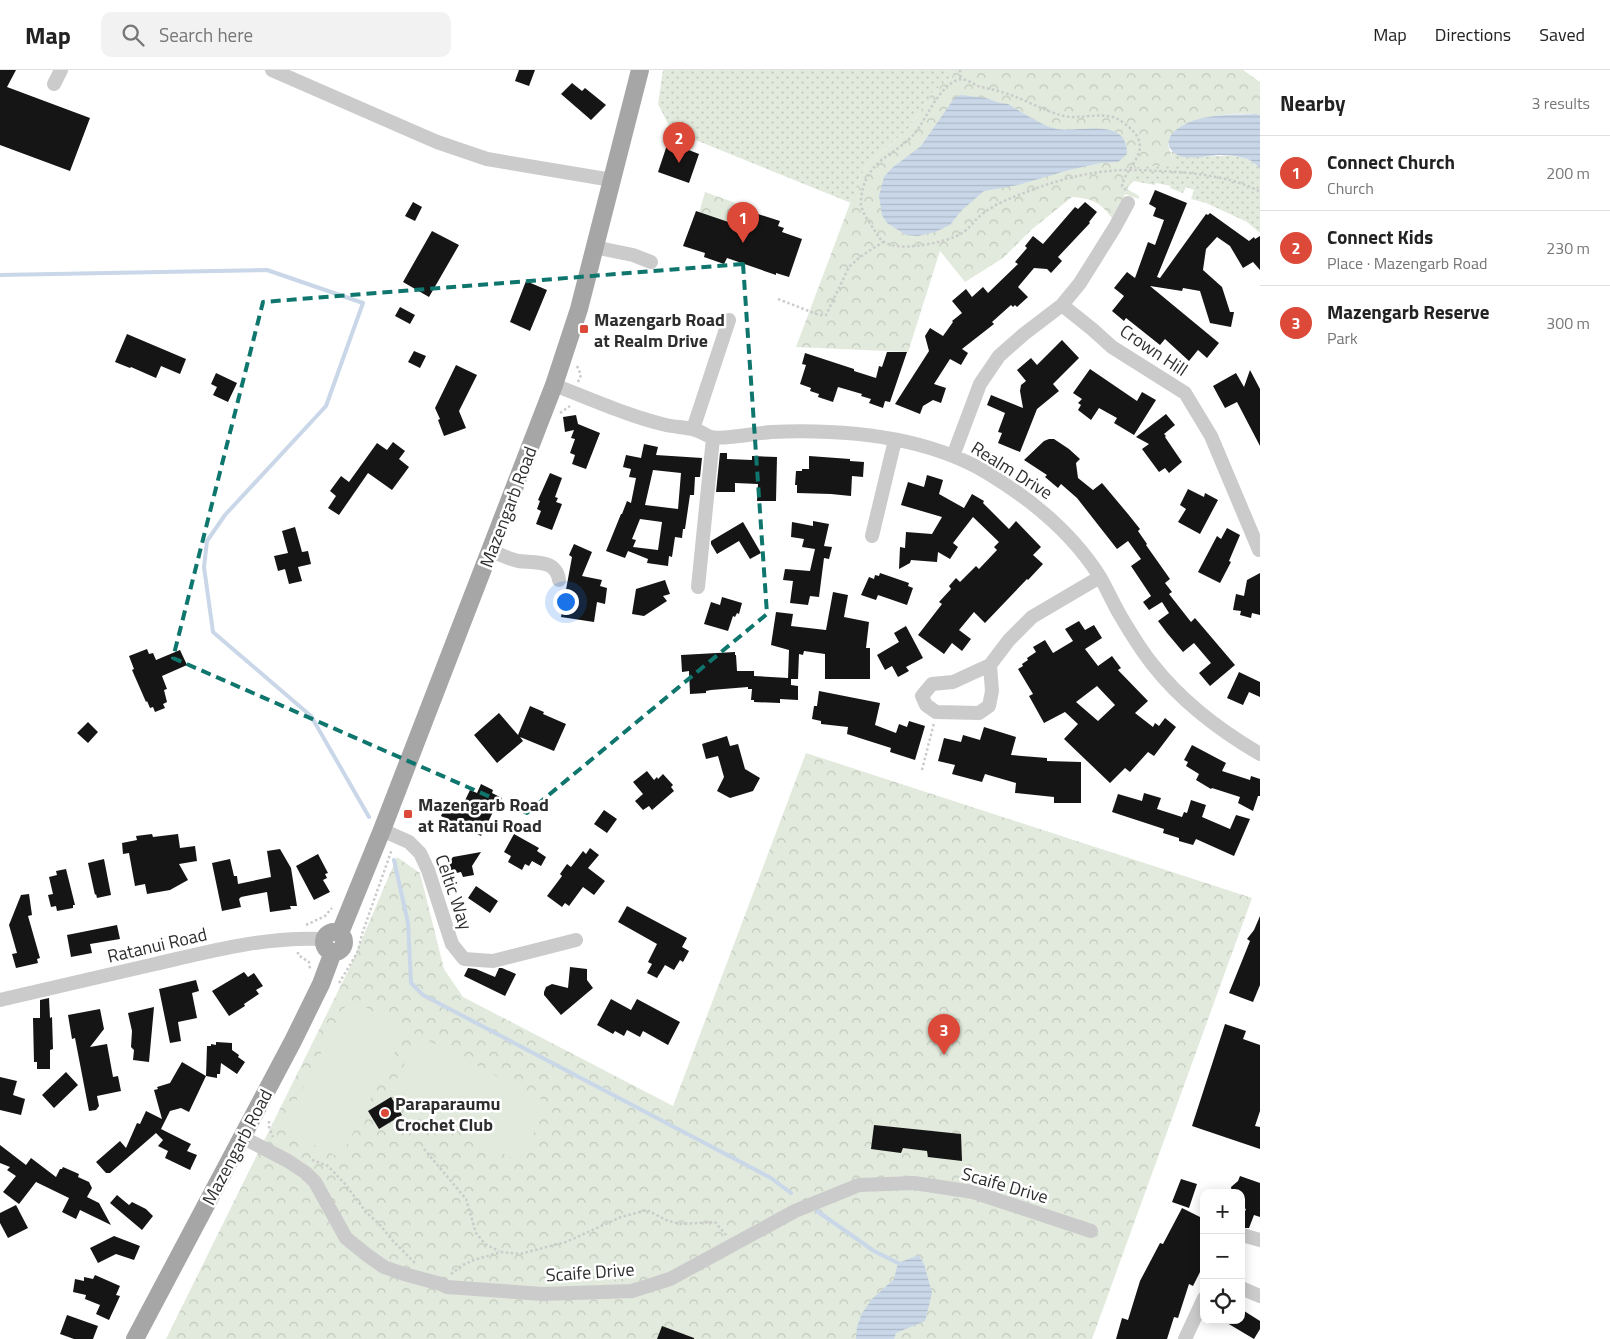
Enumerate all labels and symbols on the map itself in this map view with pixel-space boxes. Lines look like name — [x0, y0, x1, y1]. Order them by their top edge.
pin: 2 — [663, 122, 695, 163]
pin: 1 — [727, 202, 759, 243]
place label: Mazengarb Road at Realm Drive — [594, 306, 725, 354]
street label: Crown Hill — [1115, 317, 1193, 383]
marker: Mazengarb Road at Realm Drive — [578, 323, 590, 335]
street label: Realm Drive — [966, 434, 1058, 506]
street label: Mazengarb Road — [472, 442, 544, 572]
your location — [553, 589, 579, 615]
place label: Mazengarb Road at Ratanui Road — [418, 791, 549, 839]
marker: Mazengarb Road at Ratanui Road — [402, 808, 414, 820]
street label: Celtic Way — [429, 851, 480, 934]
street label: Ratanui Road — [104, 920, 210, 970]
pin: 3 — [928, 1014, 960, 1055]
street label: Mazengarb Road — [195, 1084, 279, 1210]
place label: Paraparaumu Crochet Club — [395, 1090, 501, 1138]
marker: Paraparaumu Crochet Club — [379, 1107, 391, 1119]
street label: Scaife Drive — [959, 1160, 1051, 1210]
street label: Scaife Drive — [545, 1255, 635, 1289]

